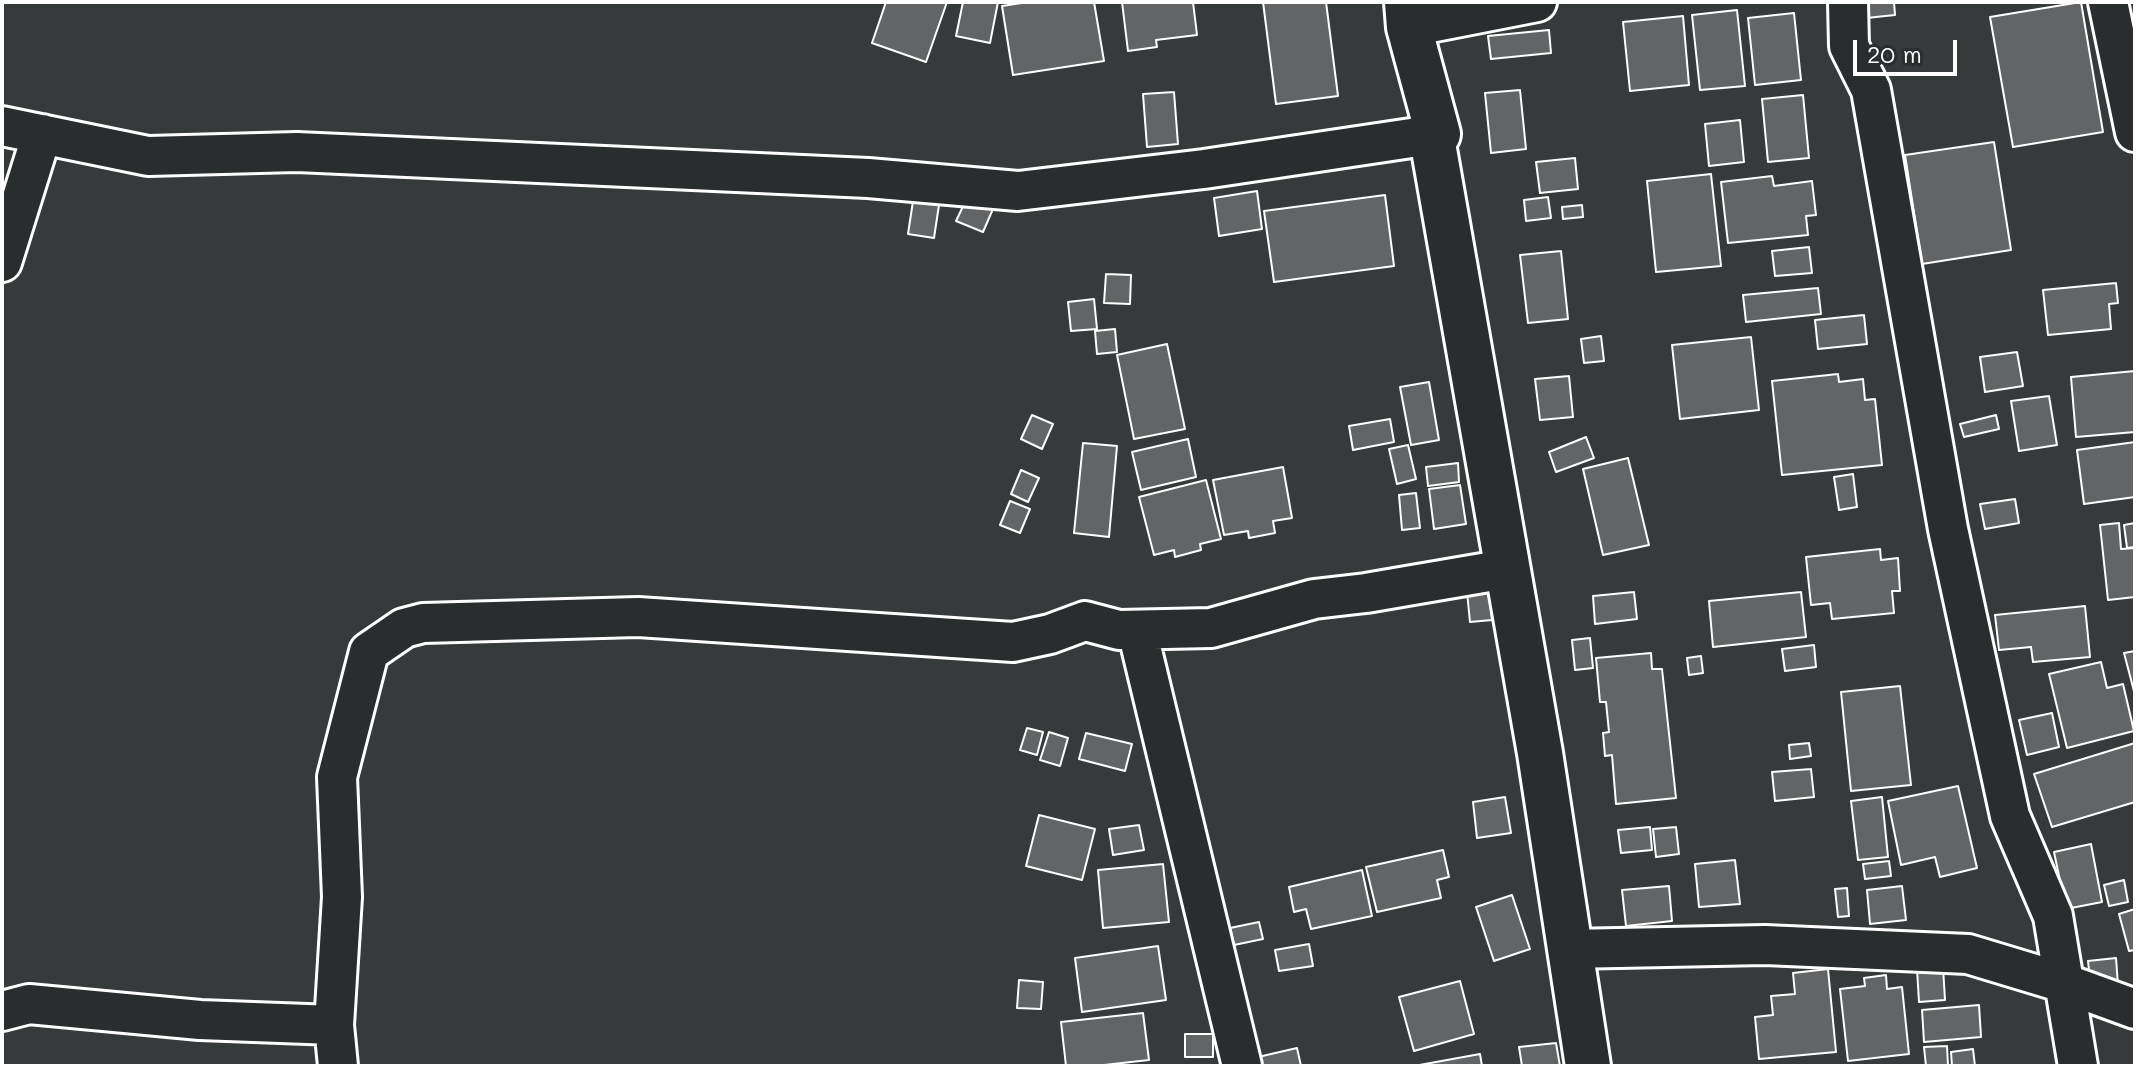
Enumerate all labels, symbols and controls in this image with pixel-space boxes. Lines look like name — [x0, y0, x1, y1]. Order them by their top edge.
scale bar — [1857, 24, 1961, 74]
text: 20 m — [1867, 38, 1922, 69]

